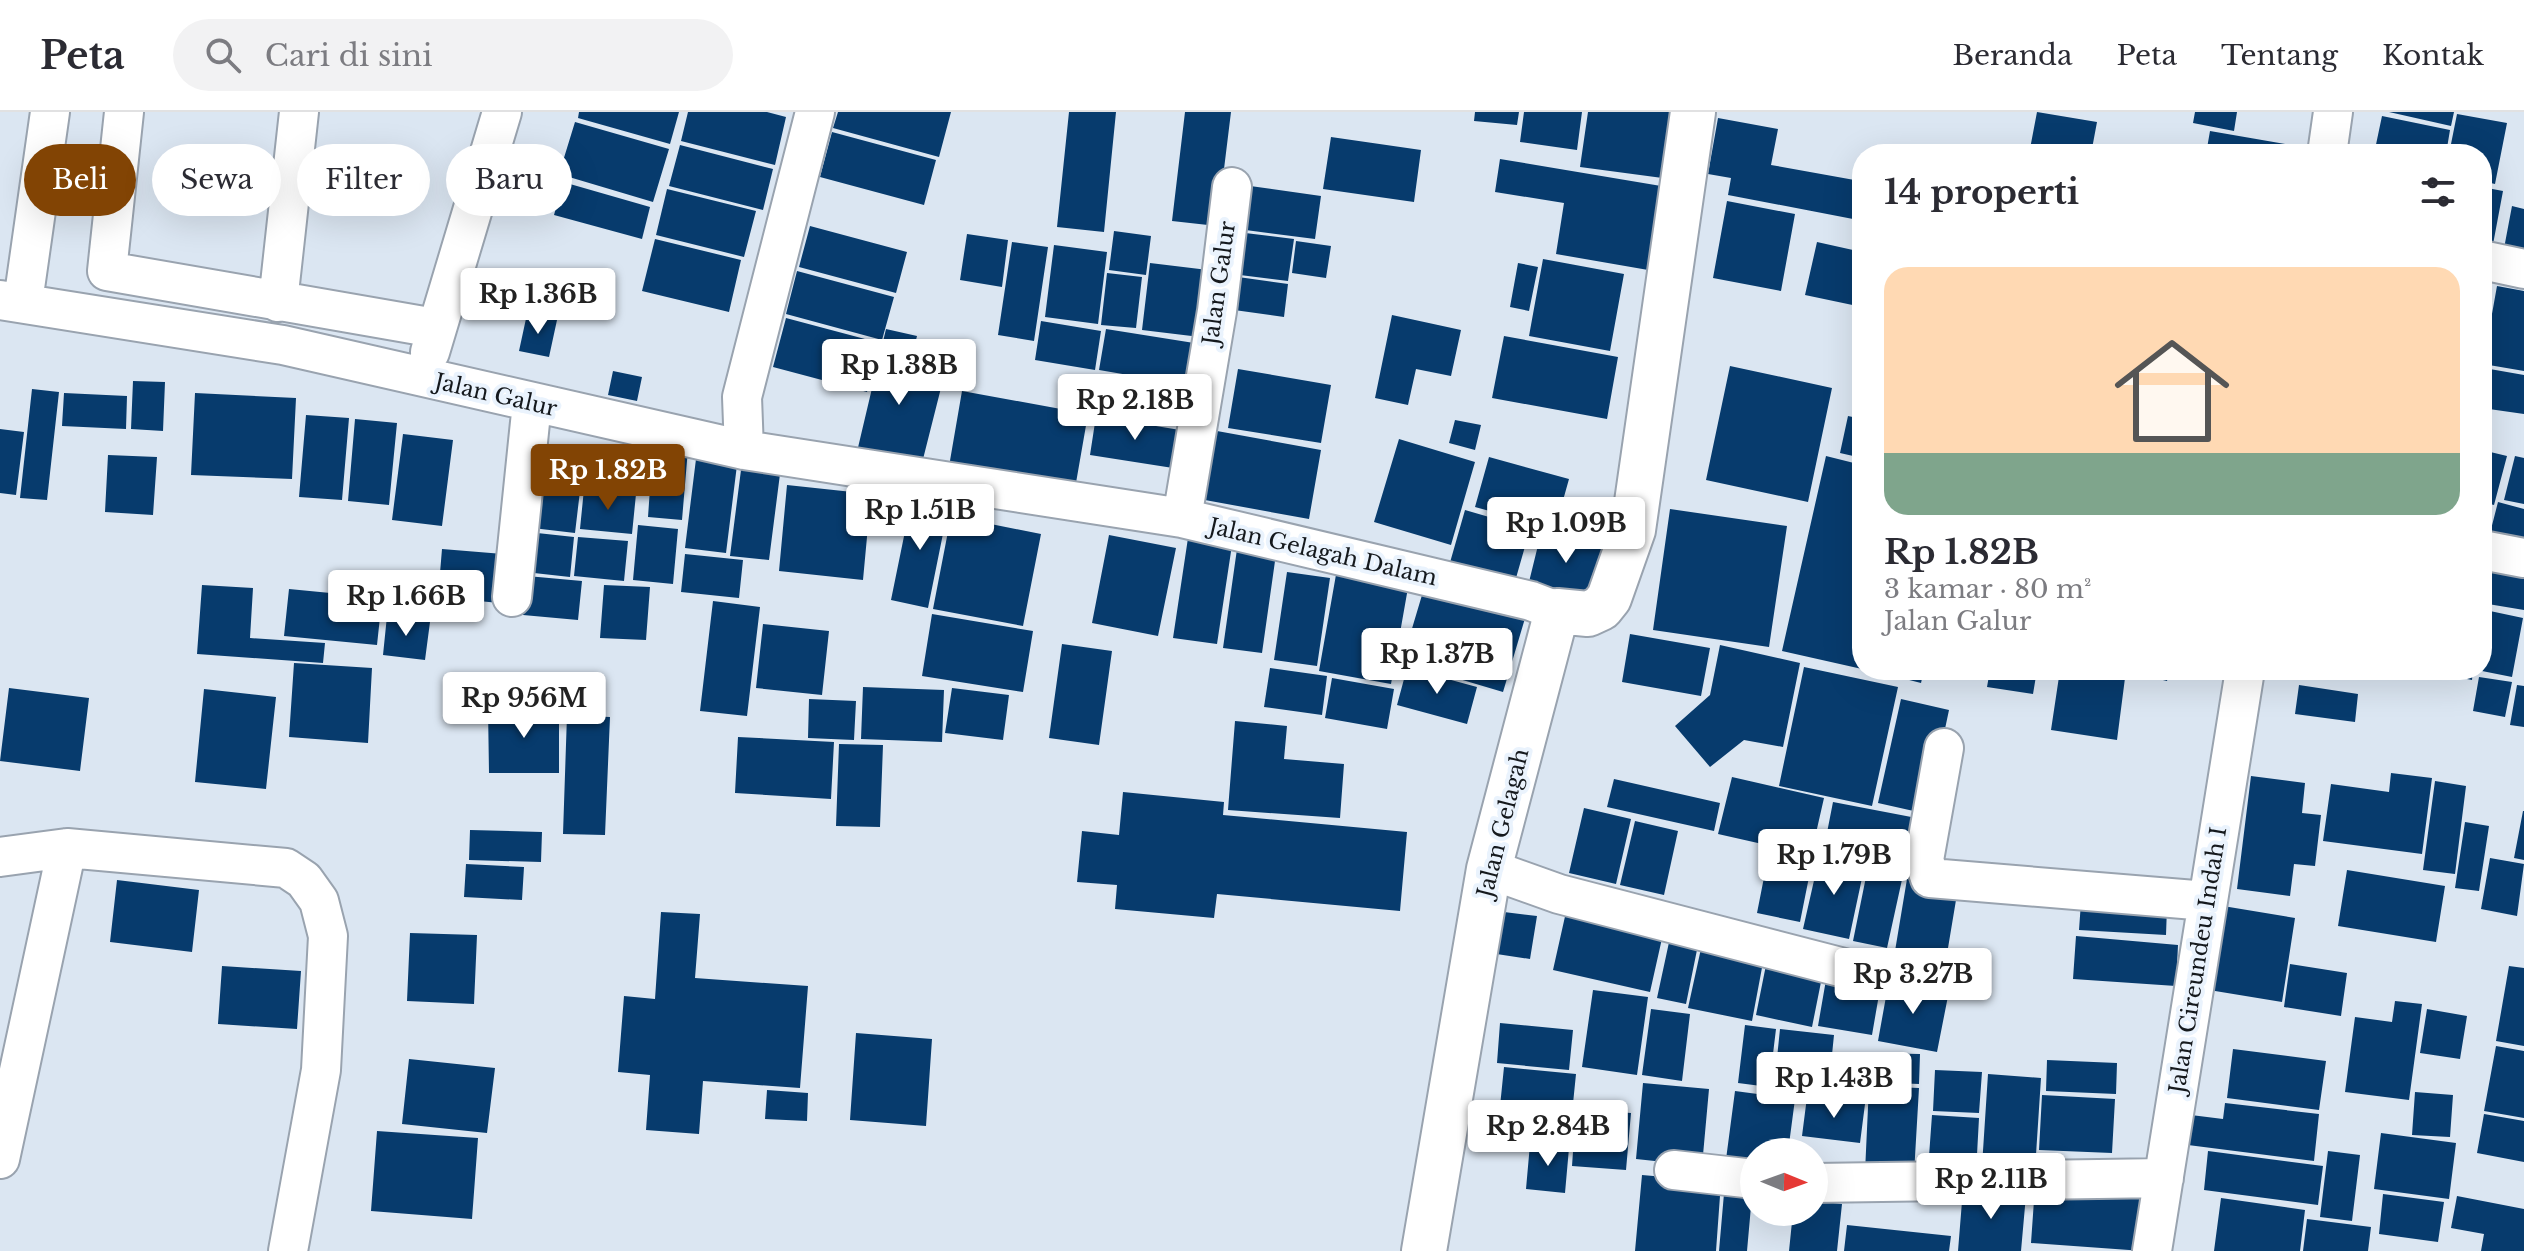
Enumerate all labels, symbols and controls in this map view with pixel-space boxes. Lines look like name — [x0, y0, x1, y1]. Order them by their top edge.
search box — [173, 19, 733, 91]
text: Peta — [40, 32, 125, 79]
icon: search — [201, 33, 245, 77]
text: Cari di sini — [265, 37, 433, 74]
text: Beranda — [1952, 38, 2073, 73]
text: Peta — [2117, 38, 2177, 73]
text: Tentang — [2221, 38, 2338, 73]
text: Kontak — [2382, 38, 2484, 73]
chip: Beli — [24, 144, 136, 216]
chip: Sewa — [152, 144, 281, 216]
chip: Filter — [297, 144, 430, 216]
chip: Baru — [446, 144, 572, 216]
icon: filters — [2416, 170, 2460, 214]
text: 14 properti — [1884, 171, 2079, 213]
street label: Jalan Galur — [1197, 219, 1241, 350]
pin: Rp 1.36B — [455, 268, 621, 336]
text: Rp 1.36B — [478, 278, 598, 310]
icon: home — [2100, 319, 2244, 463]
pin: Rp 1.38B — [816, 339, 982, 407]
text: Rp 1.38B — [840, 349, 958, 381]
street label: Jalan Galur — [429, 367, 560, 422]
pin: Rp 2.18B — [1052, 374, 1218, 442]
text: Rp 2.18B — [1076, 384, 1194, 416]
pin: Rp 1.82B — [525, 444, 691, 512]
text: Rp 1.82B — [549, 454, 667, 486]
pin: Rp 1.51B — [837, 484, 1003, 552]
text: Rp 1.51B — [864, 494, 976, 526]
pin: Rp 1.09B — [1483, 497, 1649, 565]
text: Rp 1.09B — [1505, 507, 1627, 539]
street label: Jalan Gelagah Dalam — [1203, 512, 1440, 591]
text: Rp 1.82B — [1884, 531, 2039, 573]
pin: Rp 1.66B — [323, 570, 489, 638]
text: 3 kamar · 80 m² — [1884, 573, 2091, 605]
text: Rp 1.66B — [346, 580, 466, 612]
text: Jalan Galur — [1884, 605, 2031, 637]
pin: Rp 1.37B — [1354, 628, 1520, 696]
text: Rp 1.37B — [1379, 638, 1495, 670]
pin: Rp 956M — [450, 672, 598, 740]
text: Rp 956M — [461, 682, 587, 714]
street label: Jalan Gelagah — [1471, 746, 1535, 903]
street label: Jalan Cireundeu Indah I — [2163, 825, 2232, 1098]
pin: Rp 1.79B — [1751, 829, 1917, 897]
text: Rp 1.79B — [1776, 839, 1892, 871]
pin: Rp 3.27B — [1830, 948, 1996, 1016]
text: Rp 3.27B — [1853, 958, 1973, 990]
pin: Rp 1.43B — [1751, 1052, 1917, 1120]
text: Rp 1.43B — [1775, 1062, 1893, 1094]
pin: Rp 2.84B — [1465, 1100, 1631, 1168]
text: Rp 2.84B — [1486, 1110, 1610, 1142]
north arrow — [1740, 1138, 1828, 1226]
map controls — [1740, 1138, 1828, 1226]
pin: Rp 2.11B — [1908, 1153, 2074, 1221]
text: Rp 2.11B — [1934, 1163, 2048, 1195]

